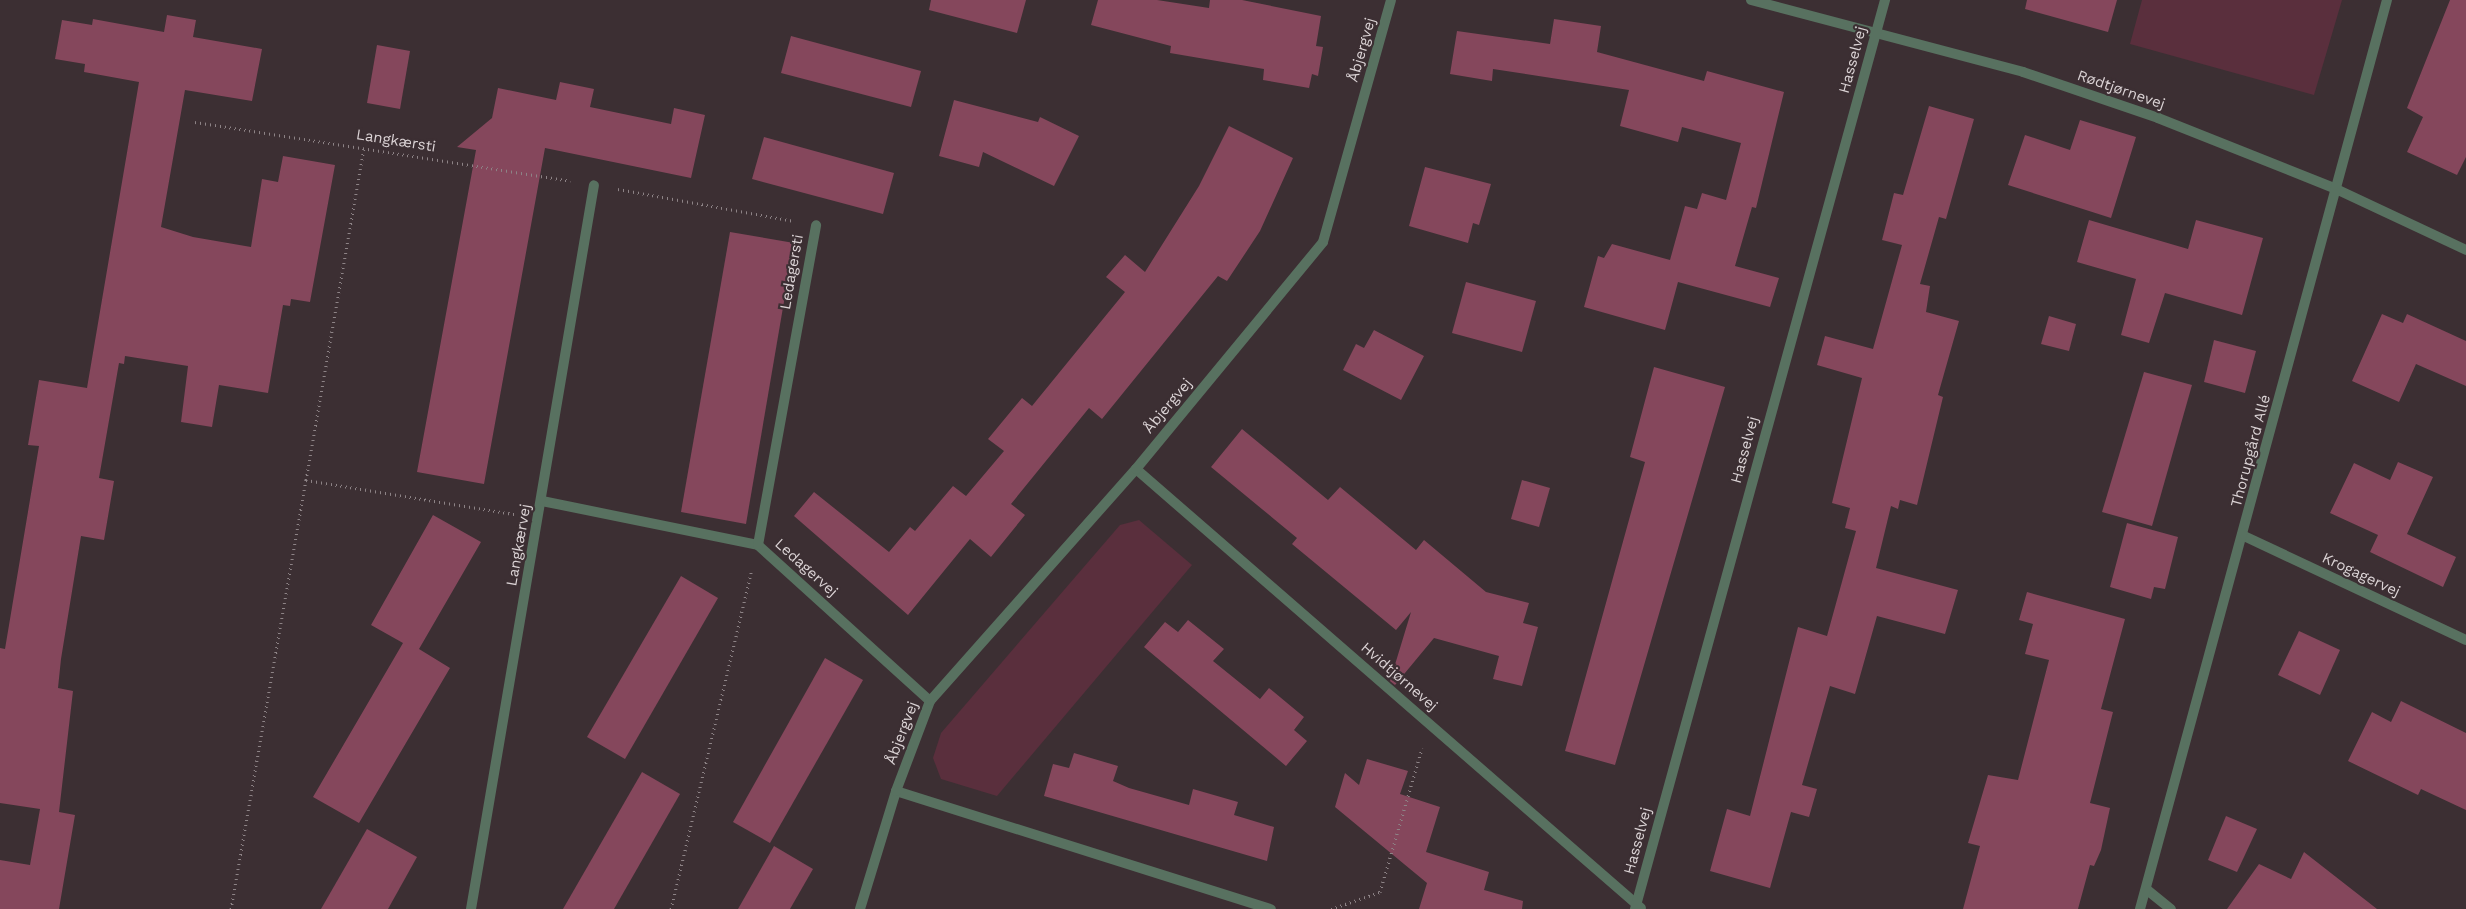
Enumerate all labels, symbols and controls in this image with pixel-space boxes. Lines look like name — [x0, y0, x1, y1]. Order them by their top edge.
street label: Åbjergvej — [1344, 16, 1380, 84]
street label: Hasselvej — [1835, 25, 1871, 95]
street label: Rødtjørnevej — [2075, 67, 2167, 113]
street label: Langkærsti — [355, 126, 437, 156]
street label: Ledagersti — [777, 233, 807, 311]
street label: Åbjergvej — [1140, 375, 1196, 437]
street label: Thorupgård Allé — [2227, 392, 2275, 510]
street label: Hasselvej — [1727, 415, 1763, 485]
street label: Langkærvej — [503, 503, 535, 587]
street label: Ledagervej — [771, 535, 841, 601]
street label: Krogagervej — [2319, 549, 2403, 601]
street label: Hvidtjørnevej — [1357, 639, 1441, 715]
street label: Åbjergvej — [882, 699, 922, 767]
street label: Hasselvej — [1620, 806, 1656, 876]

